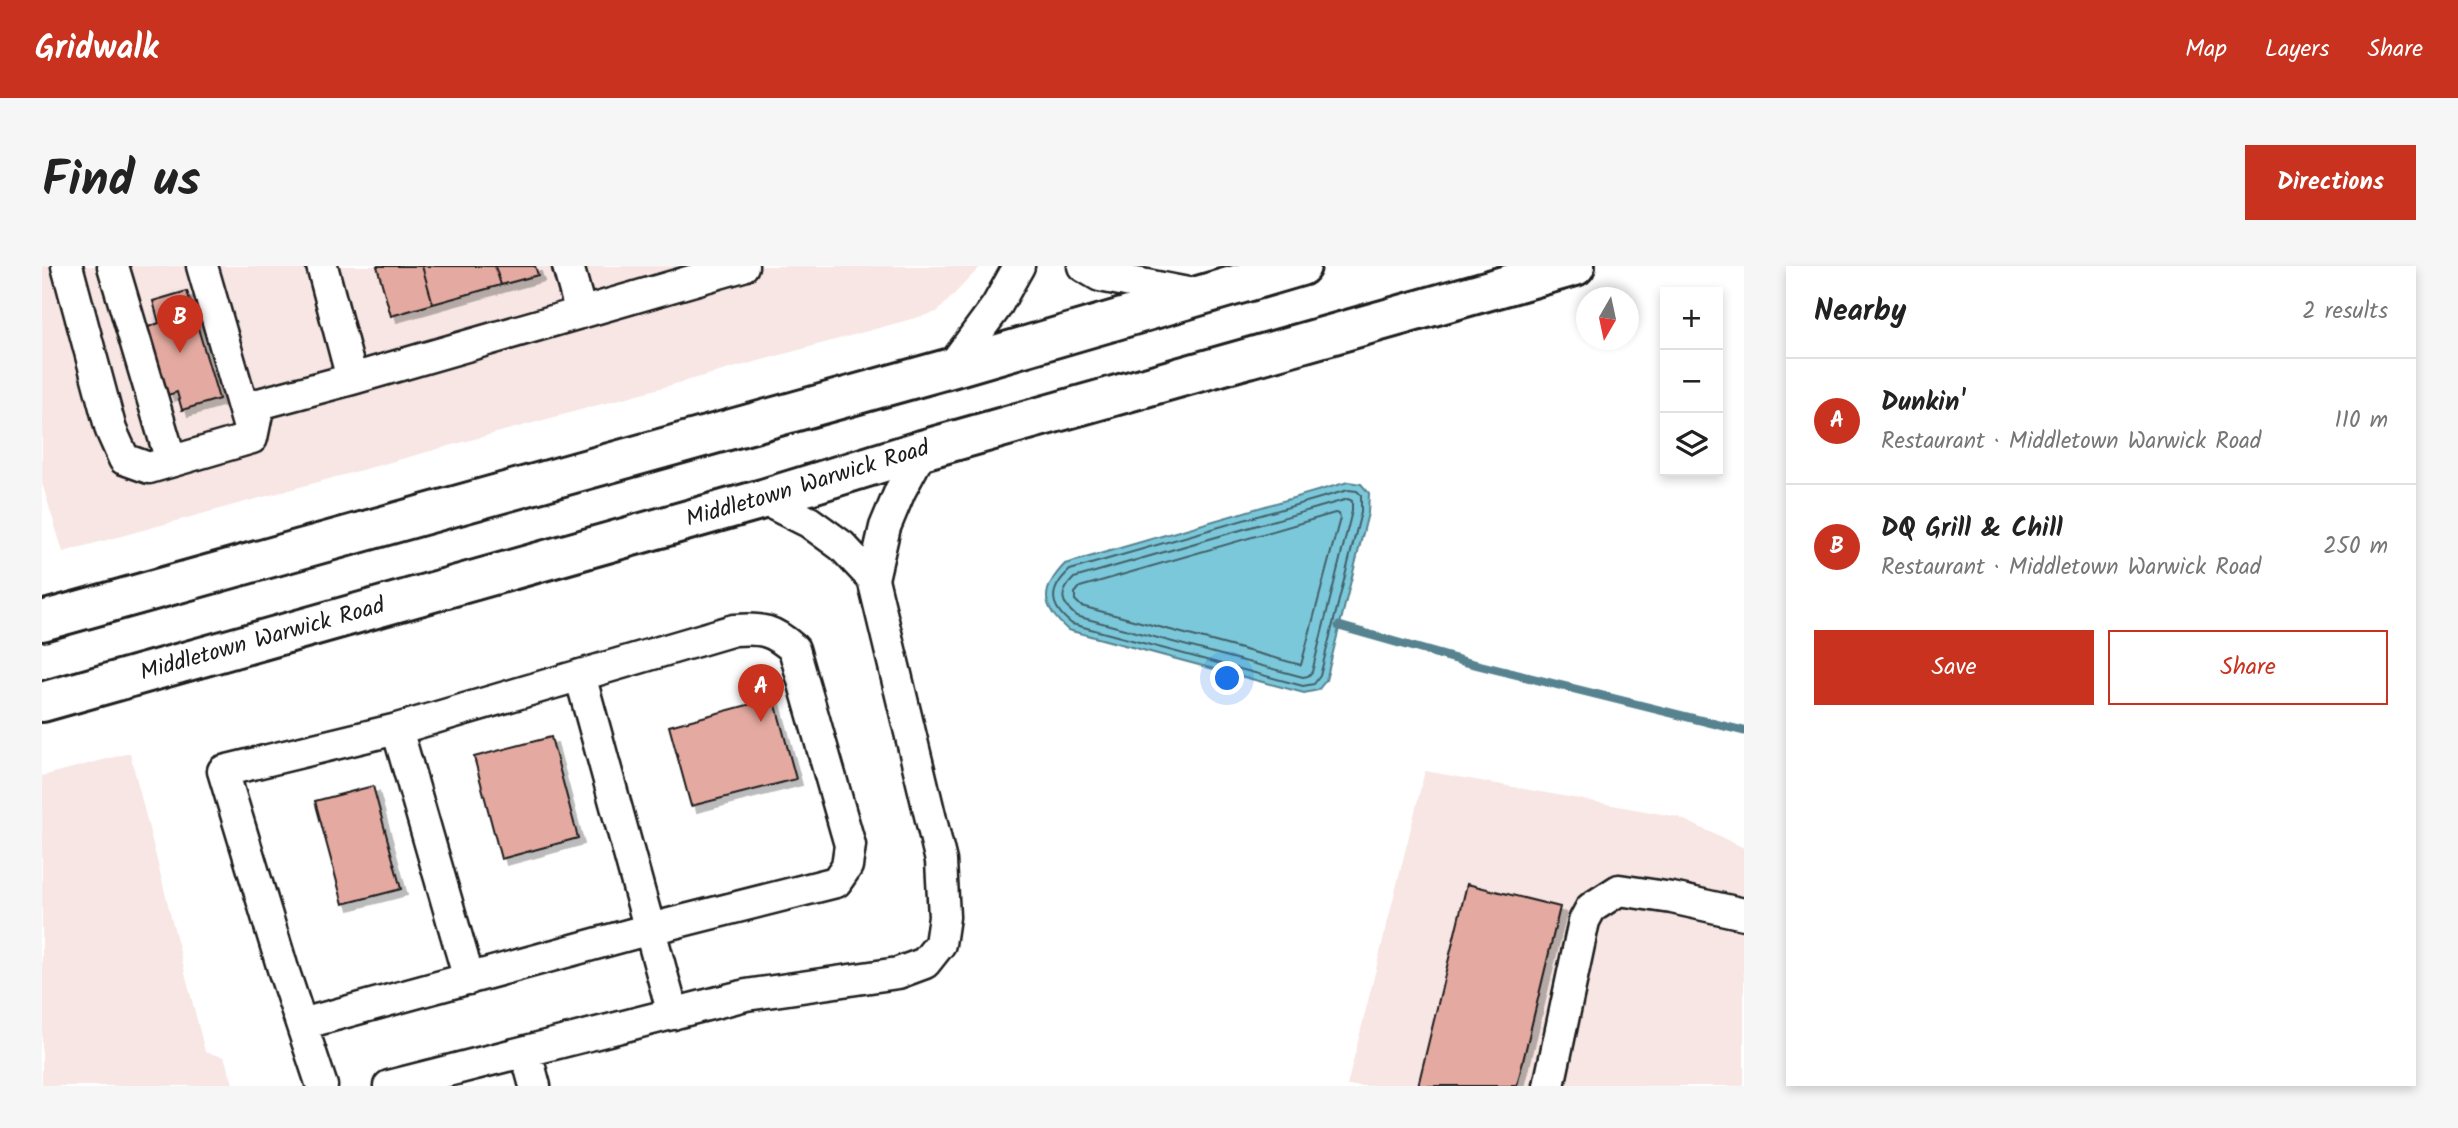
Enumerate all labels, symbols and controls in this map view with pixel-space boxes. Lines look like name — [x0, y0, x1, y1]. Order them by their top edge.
text: Gridwalk — [35, 23, 158, 76]
text: Map — [2185, 30, 2227, 69]
text: Layers — [2265, 30, 2329, 69]
text: Share — [2367, 30, 2423, 69]
text: Find us — [42, 143, 200, 221]
button: Directions — [2245, 145, 2416, 220]
north arrow — [1576, 287, 1639, 350]
map controls — [1660, 287, 1723, 476]
button: + — [1660, 287, 1723, 350]
text: Nearby — [1814, 288, 1906, 336]
text: 2 results — [2302, 294, 2388, 330]
pin: B — [157, 295, 203, 353]
button: − — [1660, 350, 1723, 413]
text: Dunkin' — [1881, 382, 1965, 424]
text: A — [1830, 403, 1844, 439]
text: 110 m — [2335, 403, 2388, 439]
button: layers — [1660, 413, 1723, 476]
text: Restaurant · Middletown Warwick Road — [1881, 424, 2261, 460]
street label: Middletown Warwick Road — [682, 431, 934, 538]
text: DQ Grill & Chill — [1881, 508, 2063, 550]
text: B — [1830, 529, 1844, 565]
text: 250 m — [2323, 529, 2388, 565]
text: Restaurant · Middletown Warwick Road — [1881, 550, 2261, 586]
street label: Middletown Warwick Road — [136, 588, 389, 692]
button: Save — [1814, 630, 2094, 705]
button: Share — [2108, 630, 2388, 705]
your location — [1210, 661, 1244, 695]
pin: A — [738, 664, 784, 722]

